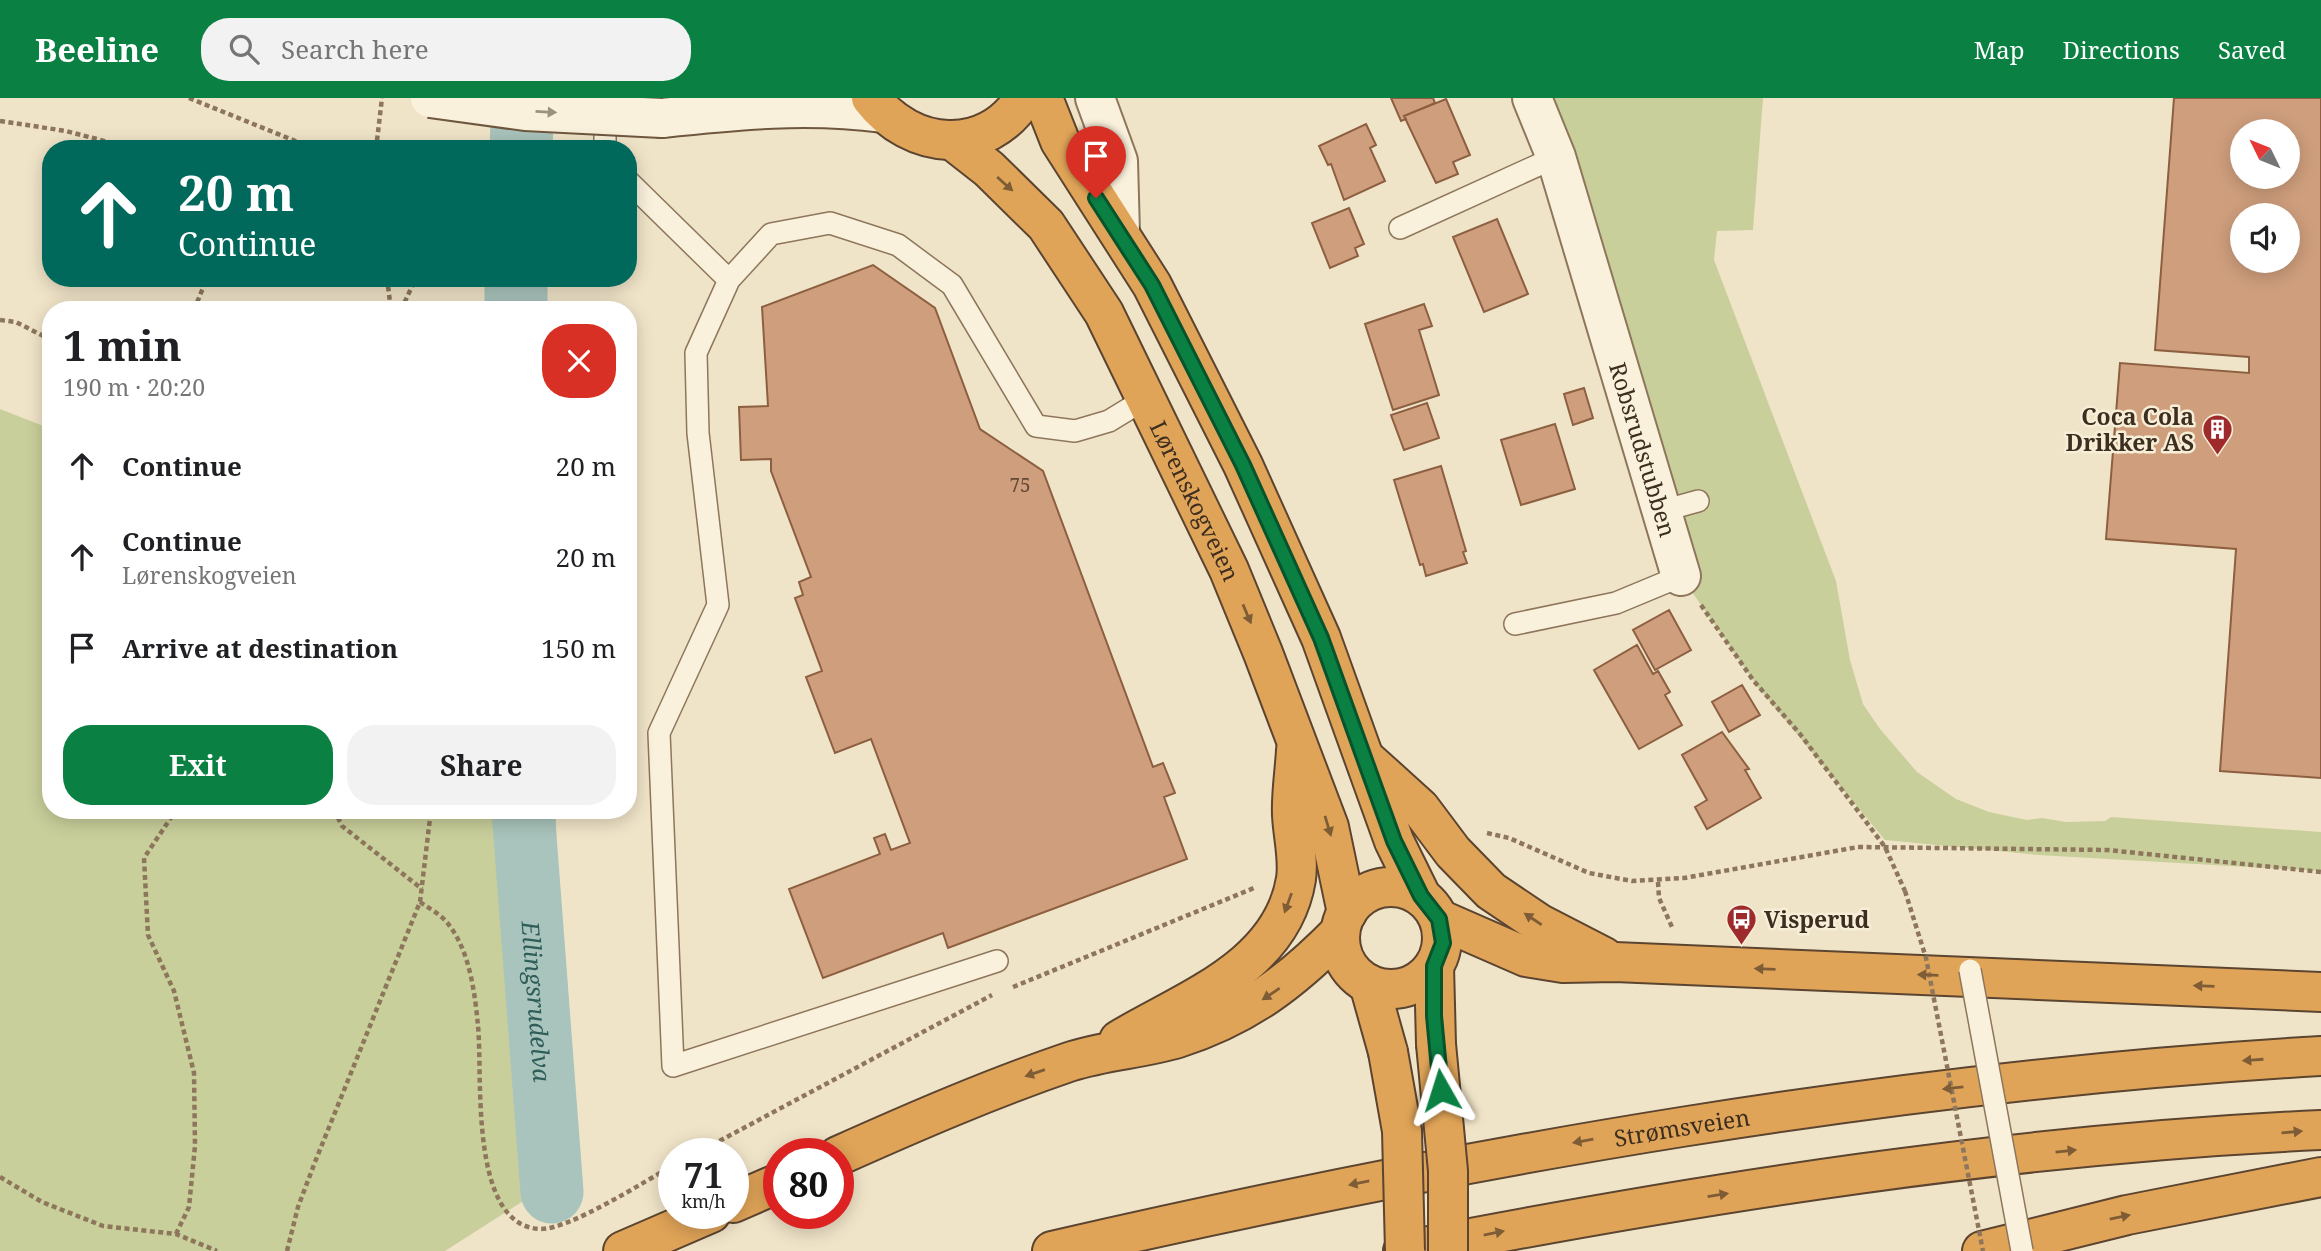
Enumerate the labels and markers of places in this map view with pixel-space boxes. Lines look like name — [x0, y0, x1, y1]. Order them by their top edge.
pin — [1066, 126, 1126, 198]
place label: Coca Cola Drikker AS — [2066, 400, 2194, 458]
building icon: Coca Cola Drikker AS — [2200, 412, 2234, 456]
bus stop icon: Visperud — [1724, 902, 1758, 946]
place label: Visperud — [1764, 903, 1870, 935]

